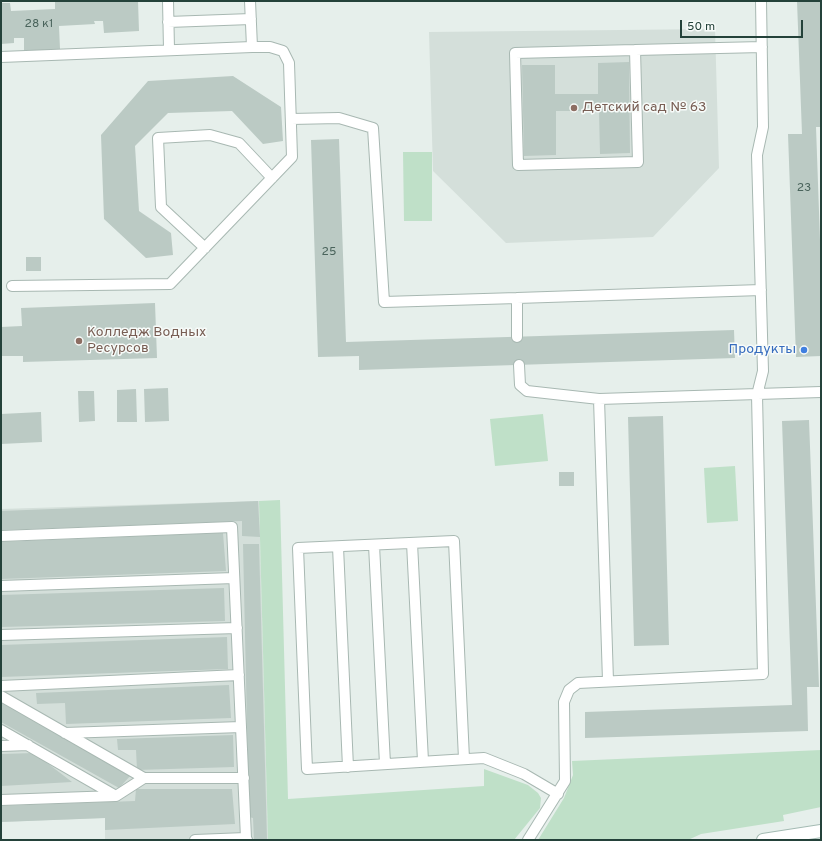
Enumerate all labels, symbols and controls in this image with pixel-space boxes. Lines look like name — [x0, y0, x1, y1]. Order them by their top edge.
scale bar — [682, 12, 805, 38]
house number: 28 к1 — [25, 18, 53, 32]
text: 50 m — [687, 19, 715, 35]
place label: Детский сад № 63 — [582, 100, 707, 116]
marker: Детский сад № 63 — [569, 103, 579, 113]
house number: 23 — [797, 182, 811, 196]
house number: 25 — [322, 246, 336, 260]
place label: Колледж Водных Ресурсов — [87, 325, 206, 358]
marker: Колледж Водных Ресурсов — [74, 336, 84, 346]
place label: Продукты — [729, 342, 796, 358]
marker: Продукты — [799, 345, 809, 355]

